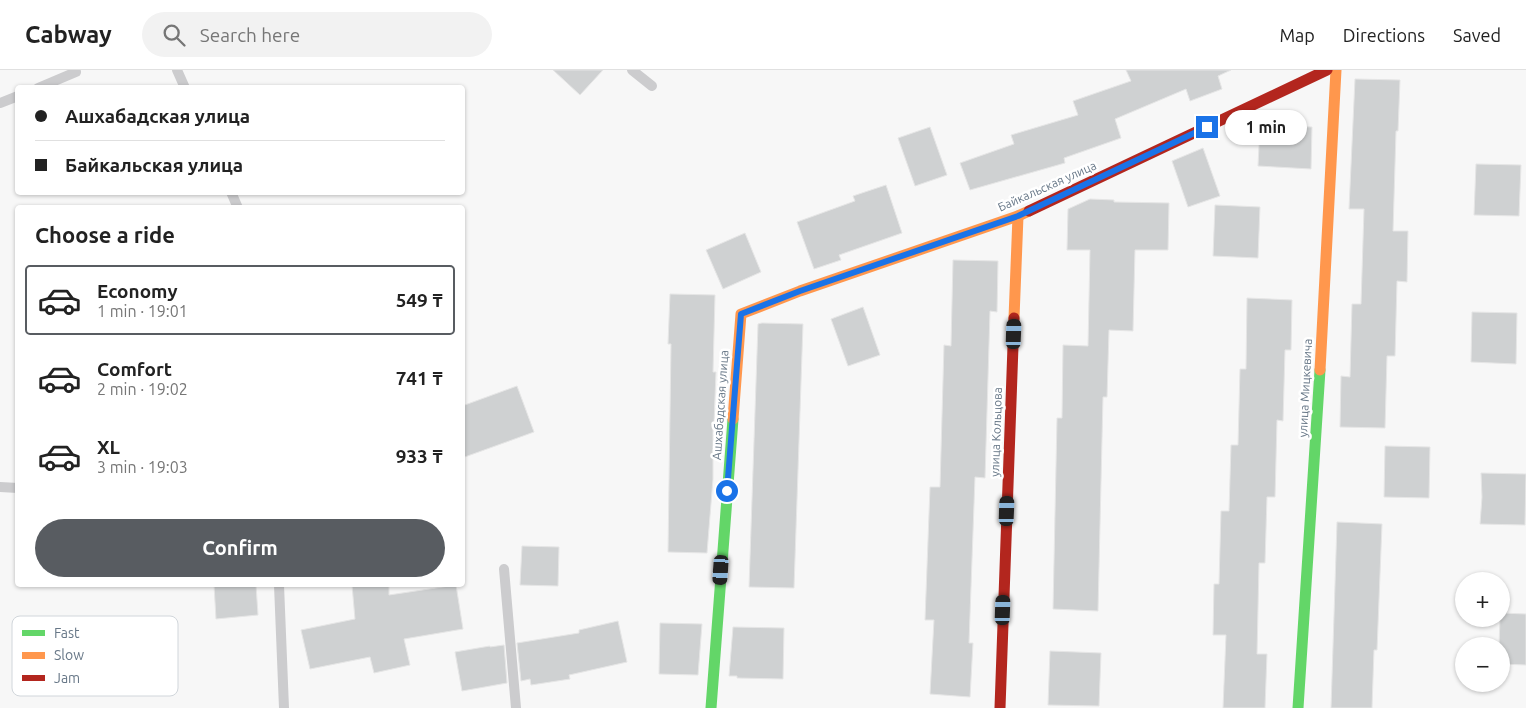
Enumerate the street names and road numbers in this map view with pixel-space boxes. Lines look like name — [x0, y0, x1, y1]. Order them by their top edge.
street label: Байкальская улица — [996, 158, 1098, 214]
street label: улица Мицкевича — [1296, 338, 1314, 438]
street label: Ашхабадская улица — [710, 350, 730, 460]
street label: улица Кольцова — [988, 387, 1004, 477]

